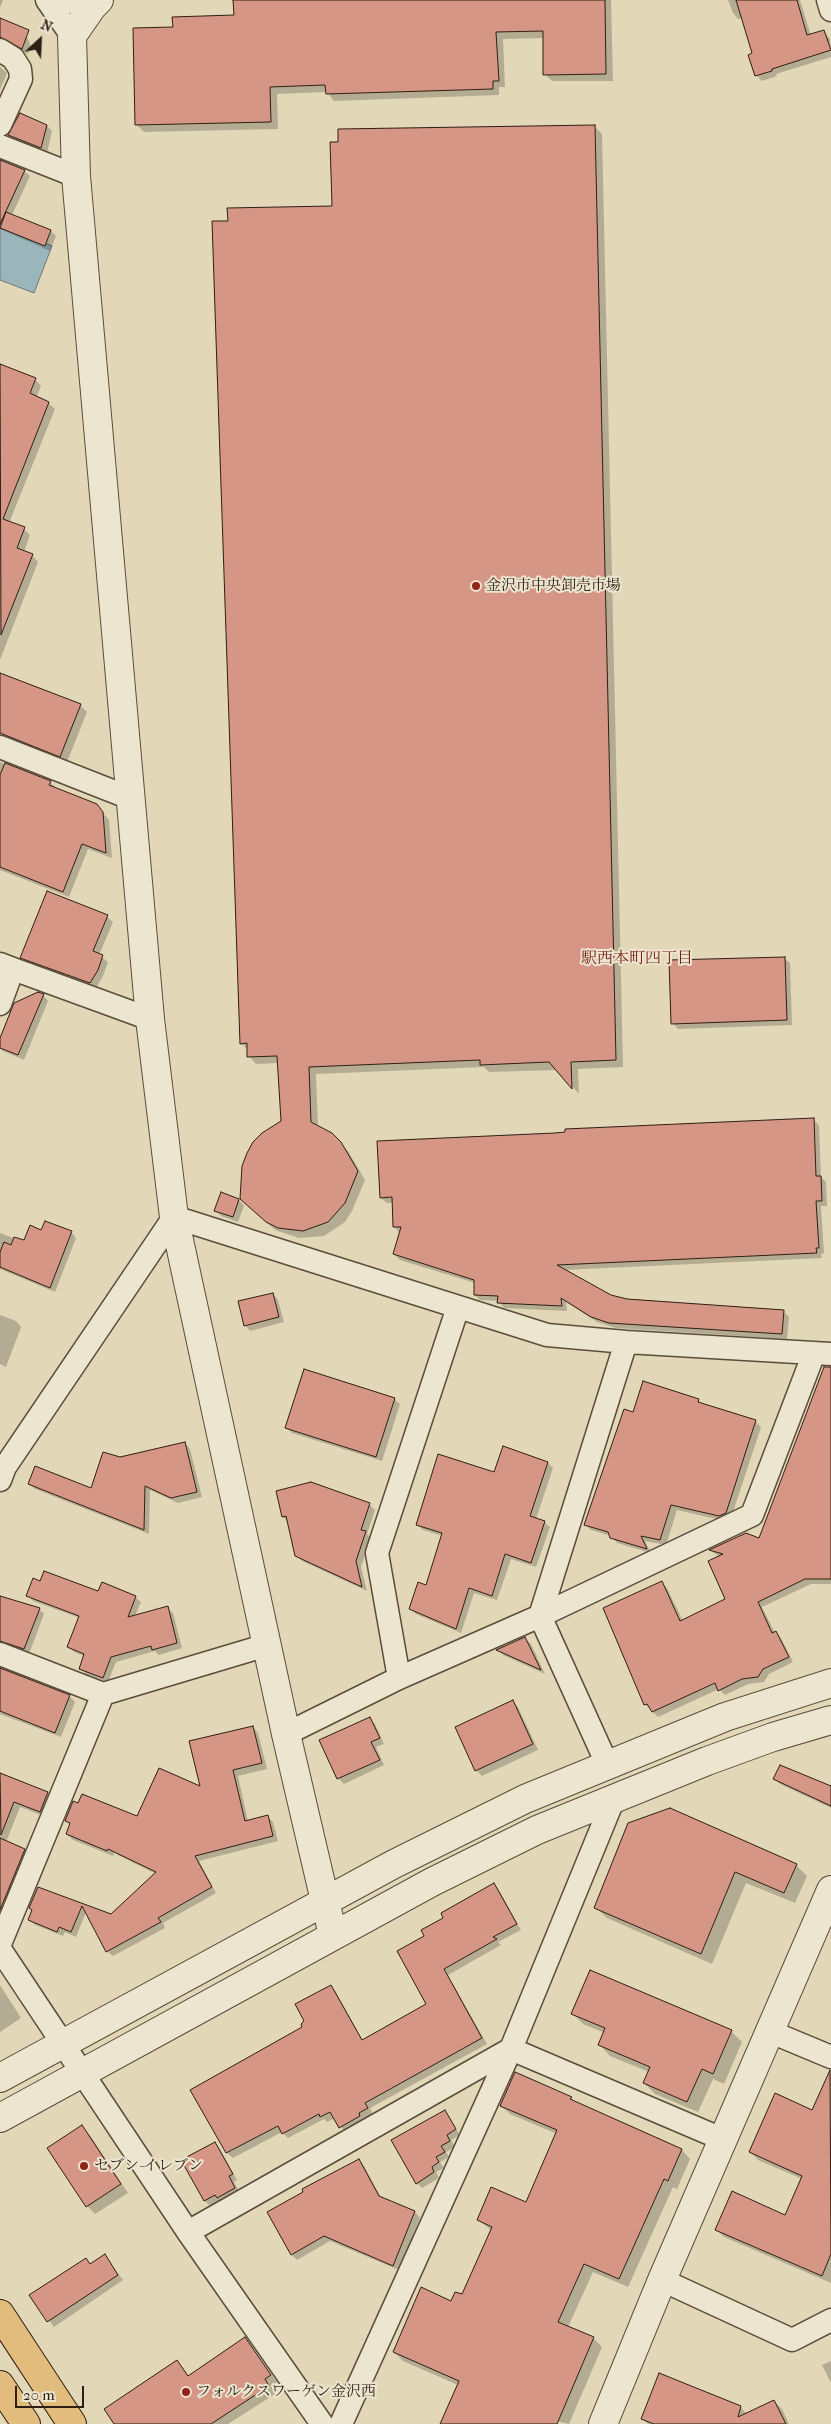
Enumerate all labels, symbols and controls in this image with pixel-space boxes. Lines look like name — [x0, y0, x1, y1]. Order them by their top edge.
north arrow — [15, 15, 65, 65]
text: N — [38, 16, 55, 36]
place label: 金沢市中央卸売市場 — [486, 577, 621, 595]
marker: 金沢市中央卸売市場 — [470, 580, 482, 592]
district label: 駅西本町四丁目 — [581, 949, 693, 969]
place label: セブン-イレブン — [94, 2157, 203, 2175]
marker: セブン-イレブン — [78, 2160, 90, 2172]
scale bar — [18, 2376, 86, 2408]
place label: フォルクスワーゲン金沢西 — [196, 2383, 376, 2401]
text: 20 m — [23, 2386, 55, 2404]
marker: フォルクスワーゲン金沢西 — [180, 2386, 192, 2398]

